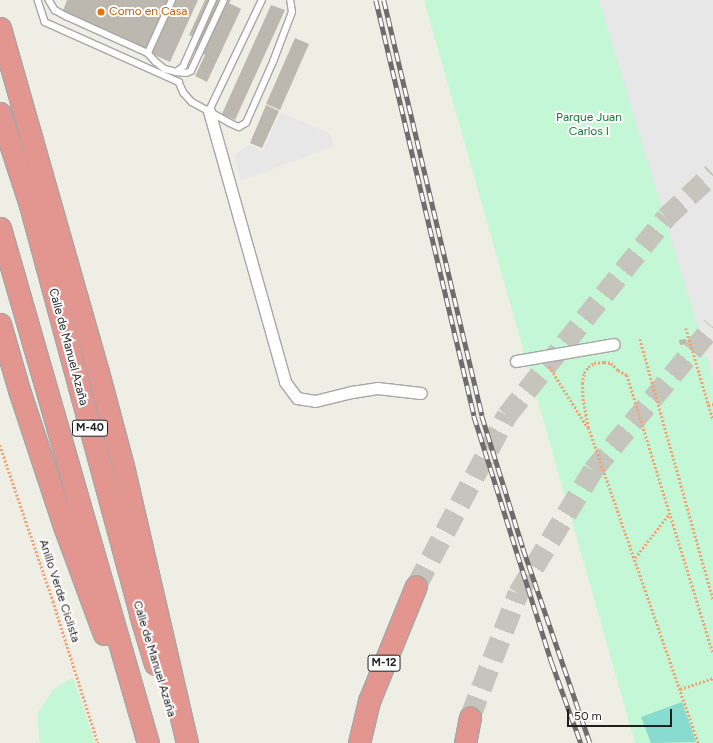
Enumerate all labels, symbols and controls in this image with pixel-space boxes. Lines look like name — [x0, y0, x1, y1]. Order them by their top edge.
place label: Como en Casa — [109, 5, 187, 19]
marker: Como en Casa — [96, 7, 106, 17]
park label: Parque Juan Carlos I — [556, 111, 622, 139]
street label: Calle de Manuel Azaña — [45, 287, 91, 407]
road number: M-40 — [71, 419, 109, 437]
street label: Anillo Verde Ciclista — [36, 538, 82, 644]
street label: Calle de Manuel Azaña — [129, 599, 179, 719]
road number: M-12 — [367, 654, 401, 672]
scale bar — [569, 701, 674, 727]
text: 50 m — [574, 709, 602, 723]

